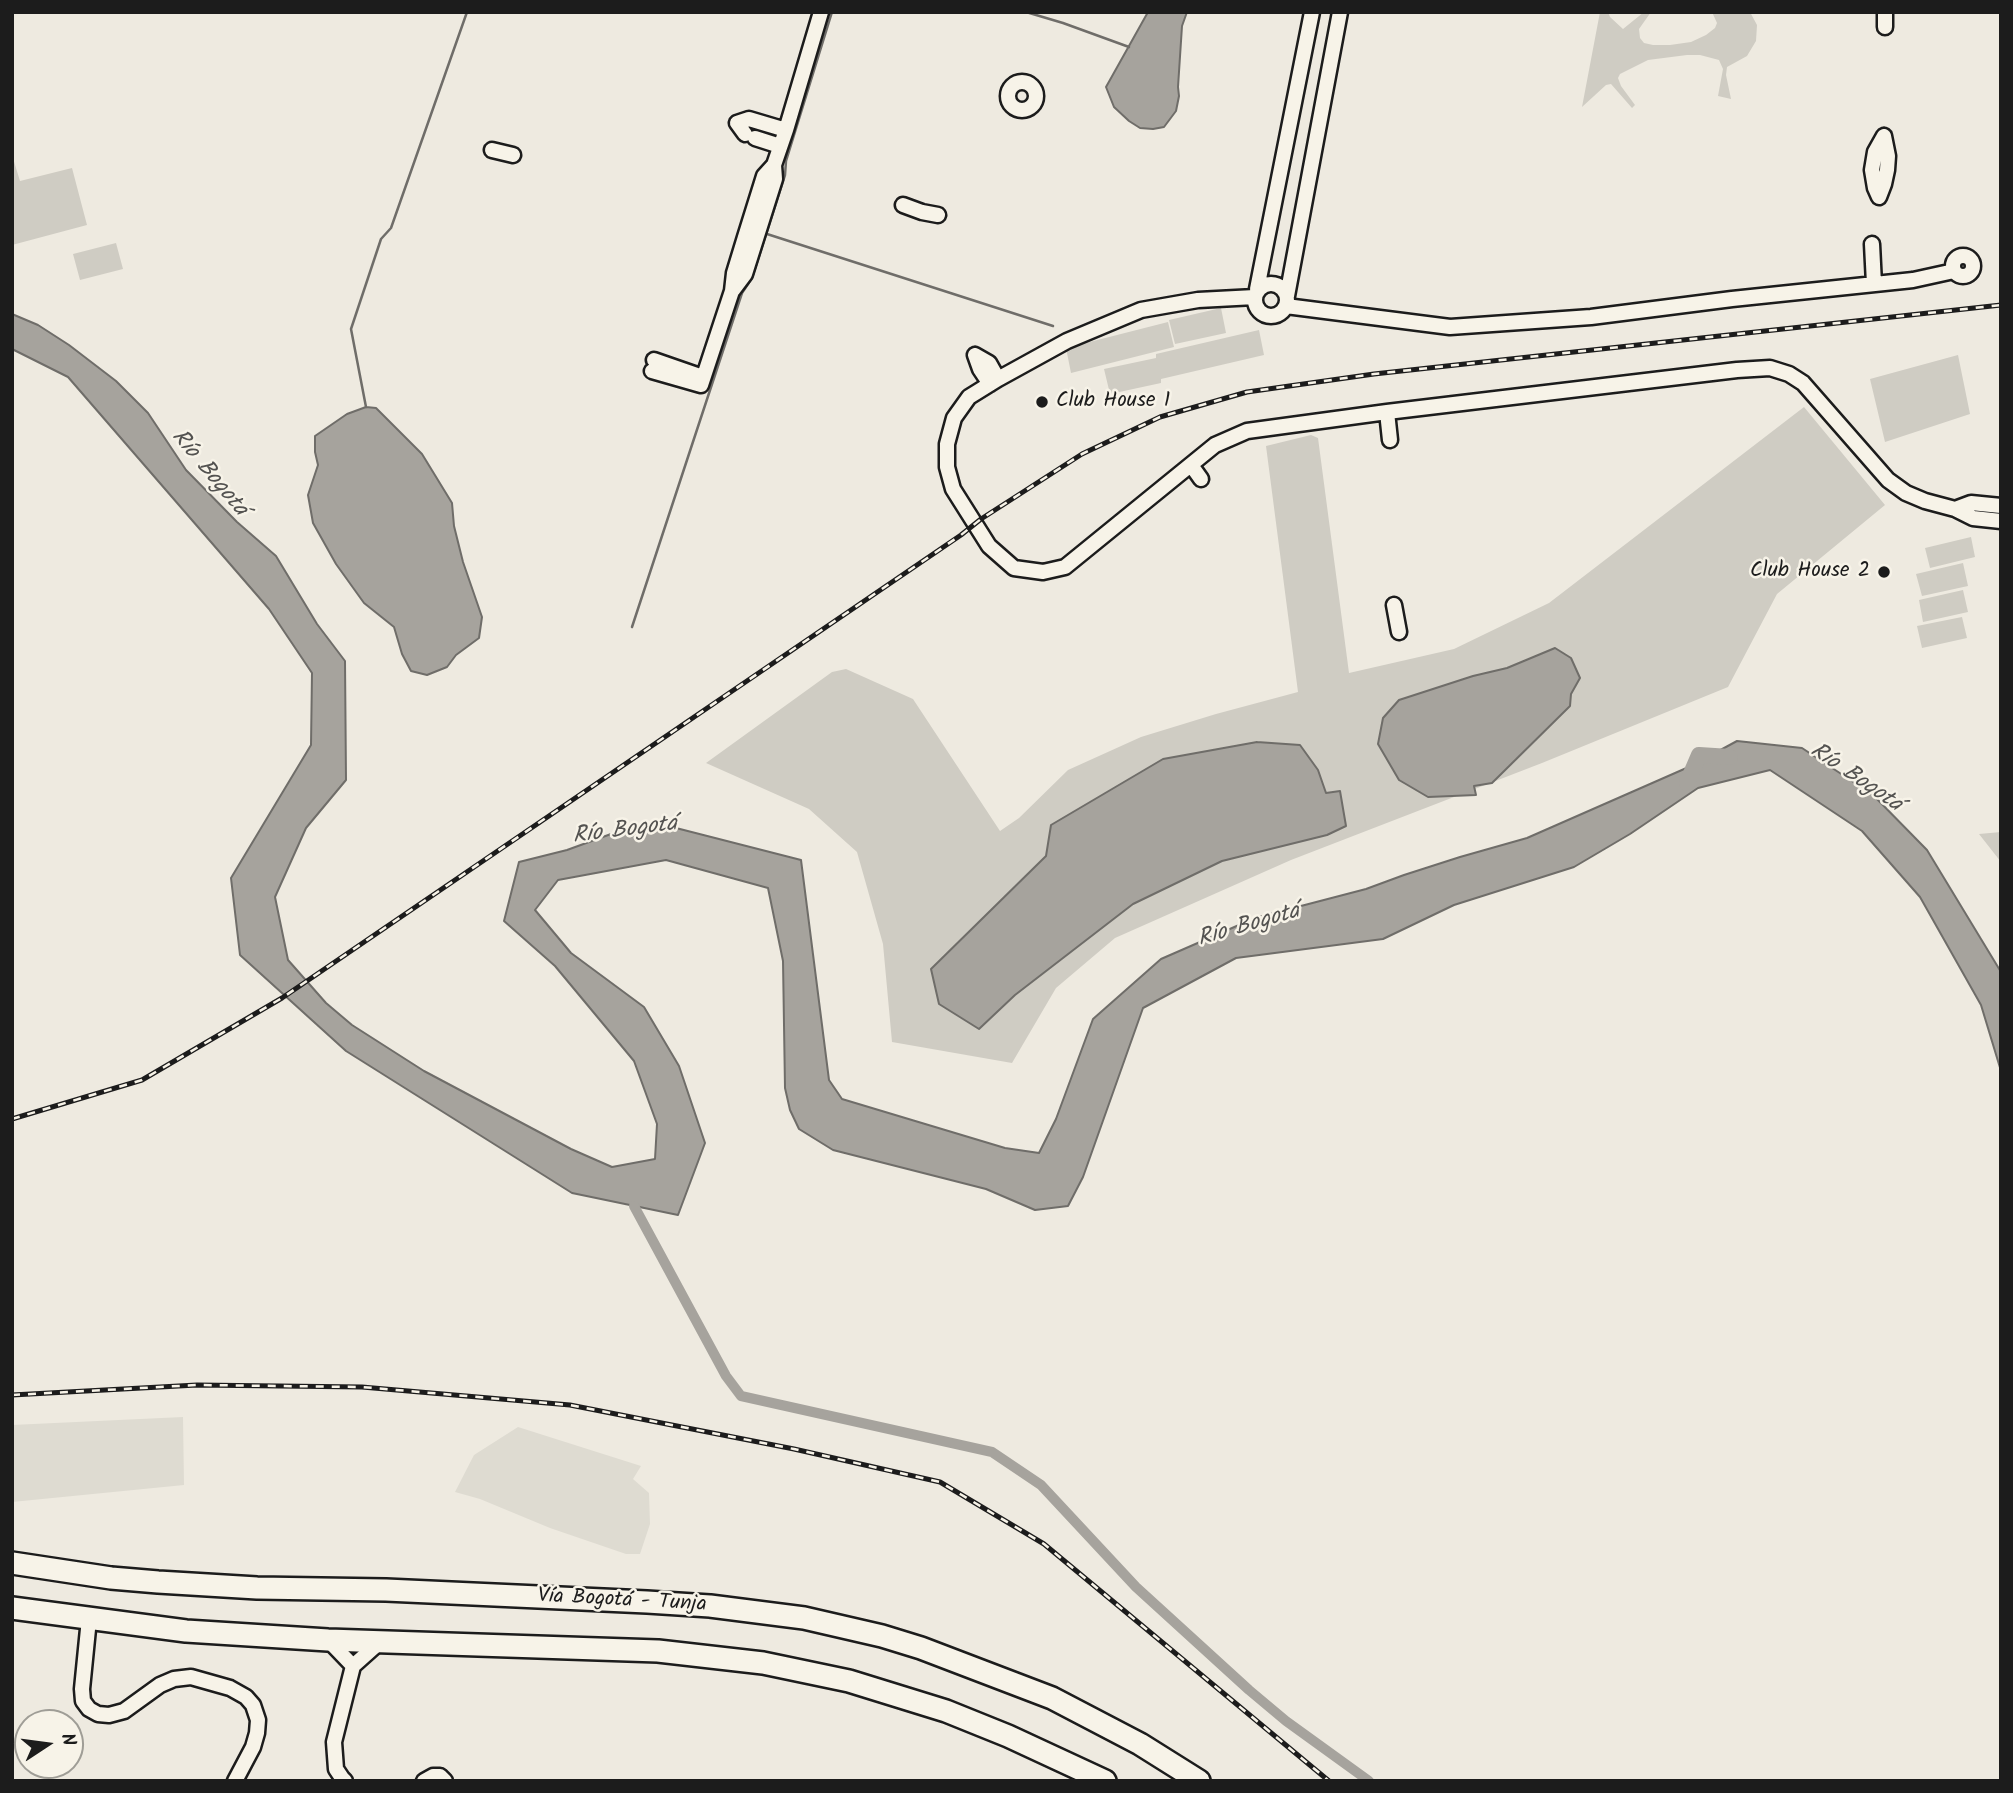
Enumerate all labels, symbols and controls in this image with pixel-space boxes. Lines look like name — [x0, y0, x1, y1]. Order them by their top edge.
place label: Club House 1 — [1056, 389, 1170, 415]
marker: Club House 1 — [1034, 394, 1050, 410]
water label: Río Bogotá — [164, 425, 252, 523]
place label: Club House 2 — [1750, 559, 1870, 585]
marker: Club House 2 — [1876, 564, 1892, 580]
water label: Río Bogotá — [1804, 738, 1906, 820]
water label: Río Bogotá — [571, 812, 679, 852]
water label: Río Bogotá — [1195, 899, 1303, 955]
street label: Vía Bogotá - Tunja — [537, 1585, 707, 1619]
north arrow — [14, 1709, 84, 1779]
text: N — [52, 1731, 83, 1749]

